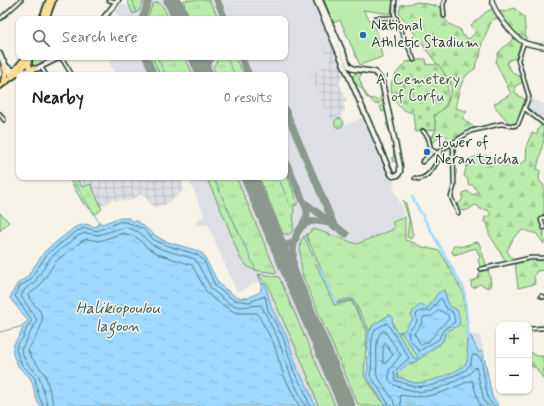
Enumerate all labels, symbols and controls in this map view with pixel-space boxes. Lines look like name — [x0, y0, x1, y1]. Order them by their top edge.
search box — [16, 16, 288, 60]
place label: National Athletic Stadium — [371, 16, 479, 53]
icon: search — [30, 27, 52, 49]
text: Search here — [62, 28, 138, 48]
marker: National Athletic Stadium — [358, 30, 368, 40]
park label: A' Cemetery of Corfu — [376, 70, 460, 107]
text: Nearby — [32, 87, 84, 109]
text: 0 results — [224, 90, 272, 107]
place label: Tower of Nerantzicha — [435, 133, 519, 170]
marker: Tower of Nerantzicha — [422, 147, 432, 157]
water label: Halikiopoulou lagoon — [76, 298, 161, 339]
map controls — [496, 322, 532, 394]
button: + — [496, 322, 532, 358]
button: − — [496, 358, 532, 394]

